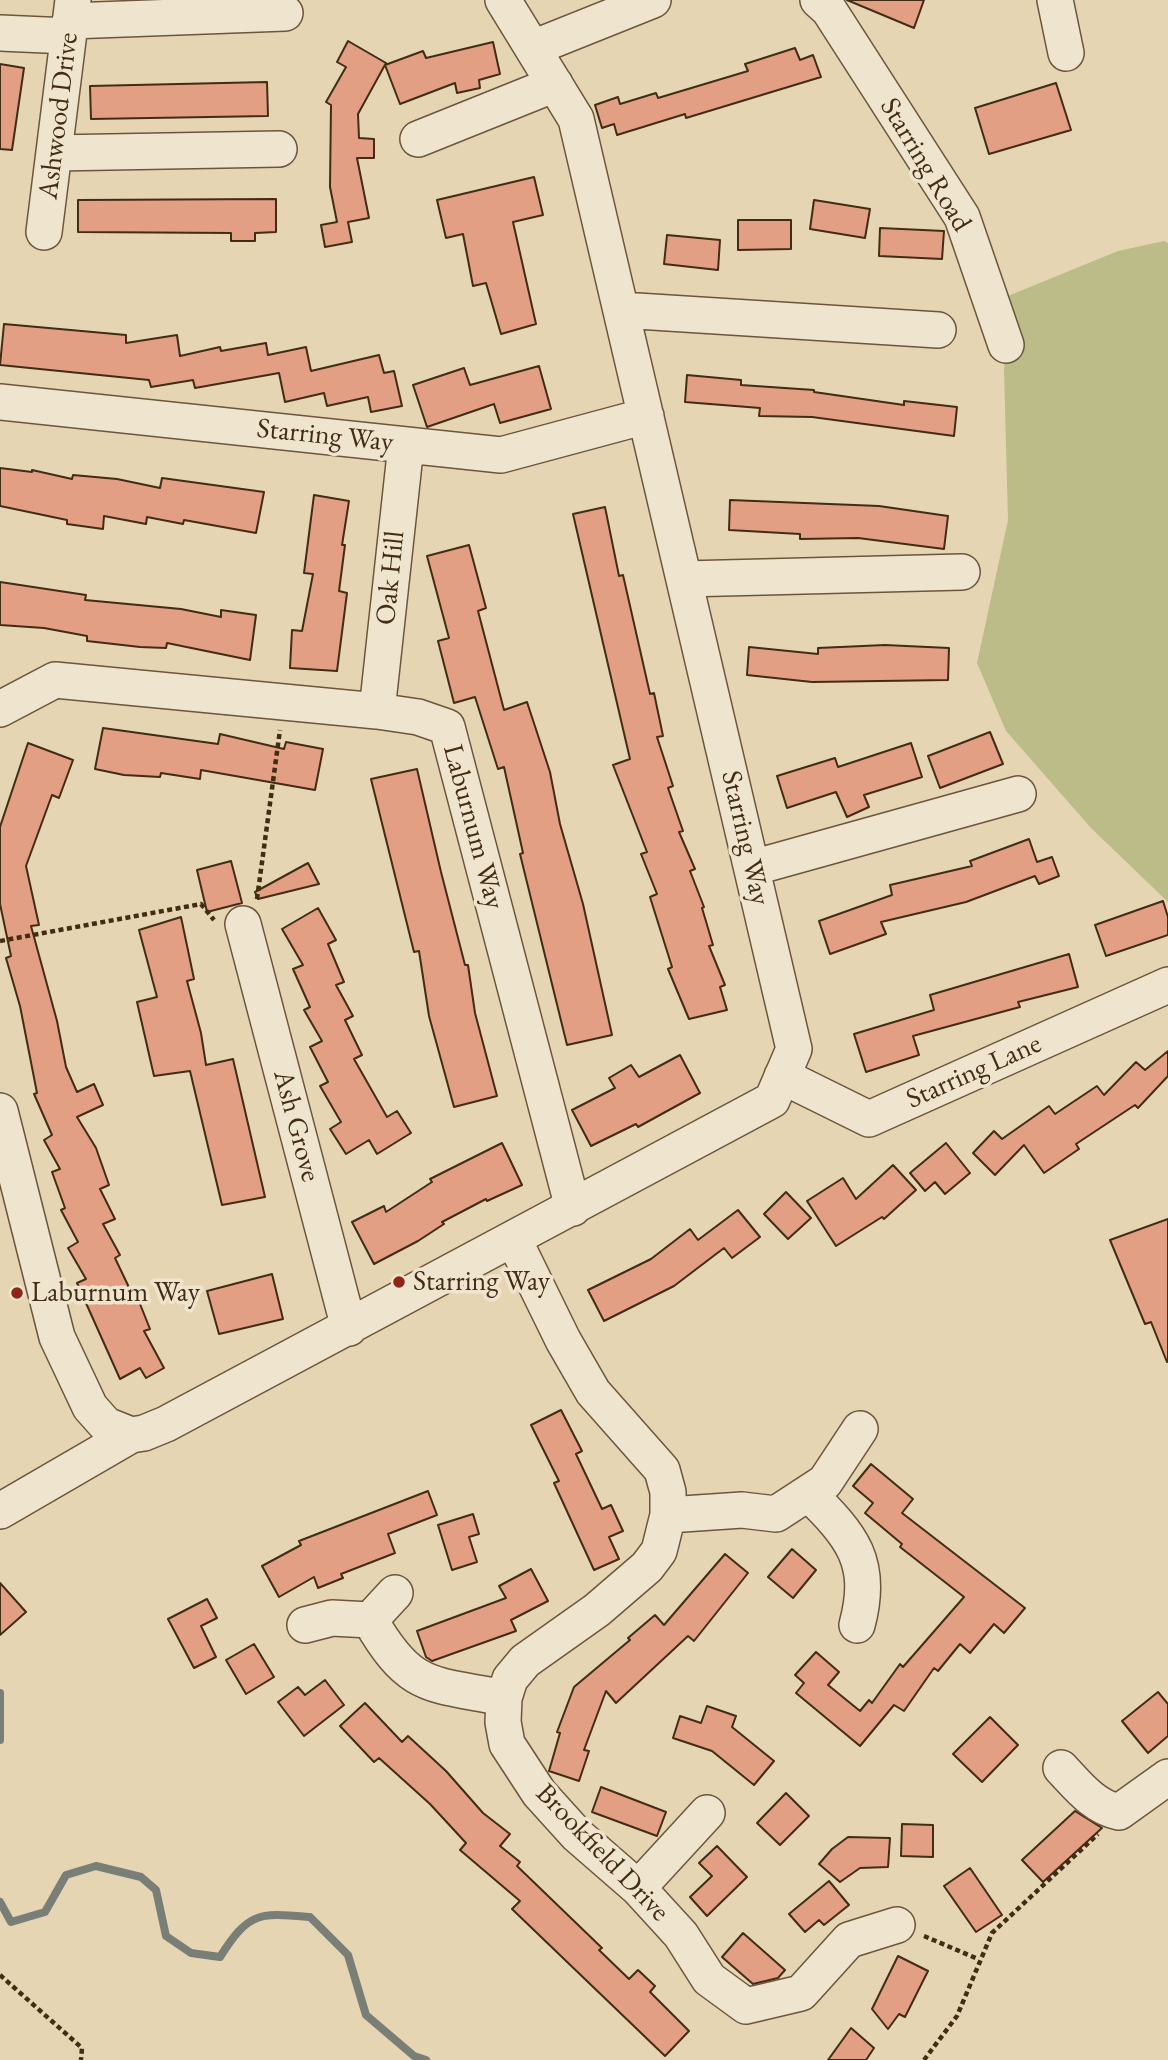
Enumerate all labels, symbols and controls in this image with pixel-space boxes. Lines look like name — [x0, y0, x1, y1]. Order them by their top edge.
street label: Ashwood Drive — [32, 31, 86, 201]
street label: Starring Road — [872, 92, 978, 238]
street label: Starring Way — [255, 412, 395, 460]
street label: Oak Hill — [369, 529, 413, 627]
street label: Laburnum Way — [435, 741, 511, 913]
street label: Starring Way — [713, 767, 777, 909]
street label: Starring Lane — [901, 1027, 1047, 1117]
street label: Ash Grove — [265, 1067, 327, 1185]
place label: Starring Way — [413, 1265, 550, 1299]
marker: Starring Way — [391, 1274, 407, 1290]
place label: Laburnum Way — [31, 1276, 200, 1310]
marker: Laburnum Way — [9, 1285, 25, 1301]
street label: Brookfield Drive — [528, 1777, 676, 1929]

